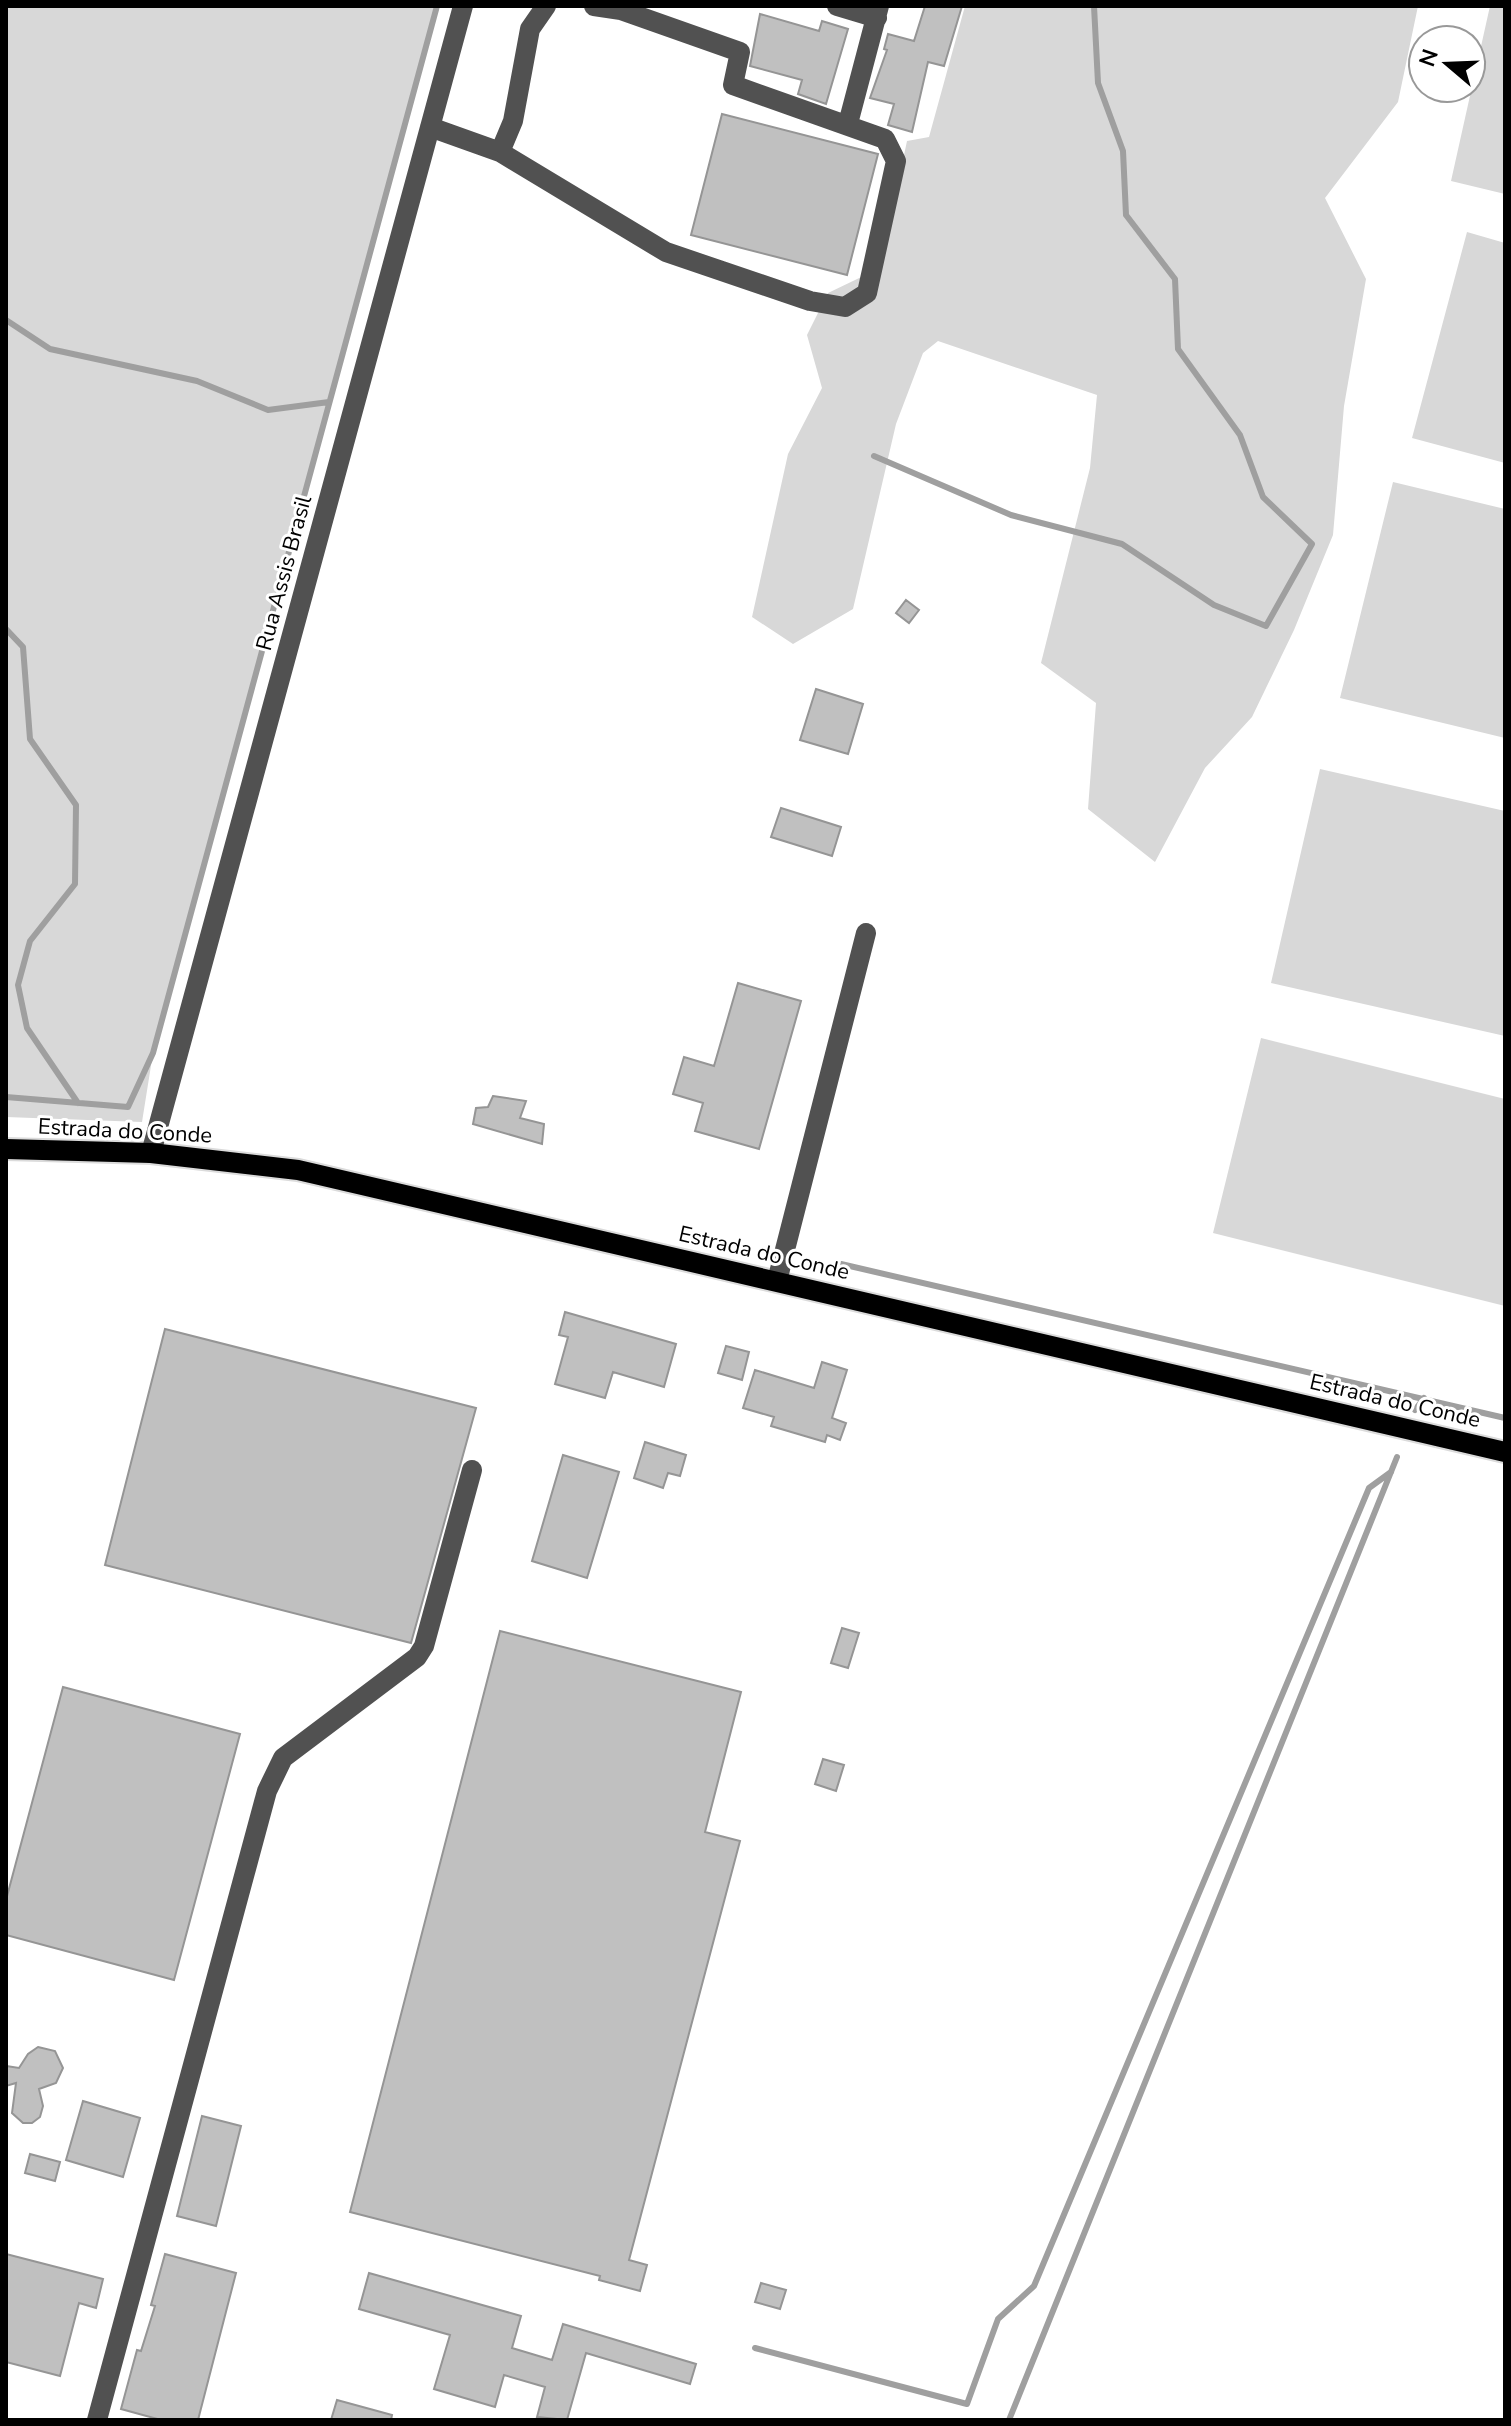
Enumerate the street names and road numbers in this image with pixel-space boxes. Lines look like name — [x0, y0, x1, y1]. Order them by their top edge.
street label: Rua Assis Brasil — [249, 492, 319, 654]
street label: Estrada do Conde — [37, 1111, 213, 1151]
street label: Estrada do Conde — [676, 1219, 852, 1287]
street label: Estrada do Conde — [1307, 1367, 1483, 1435]

